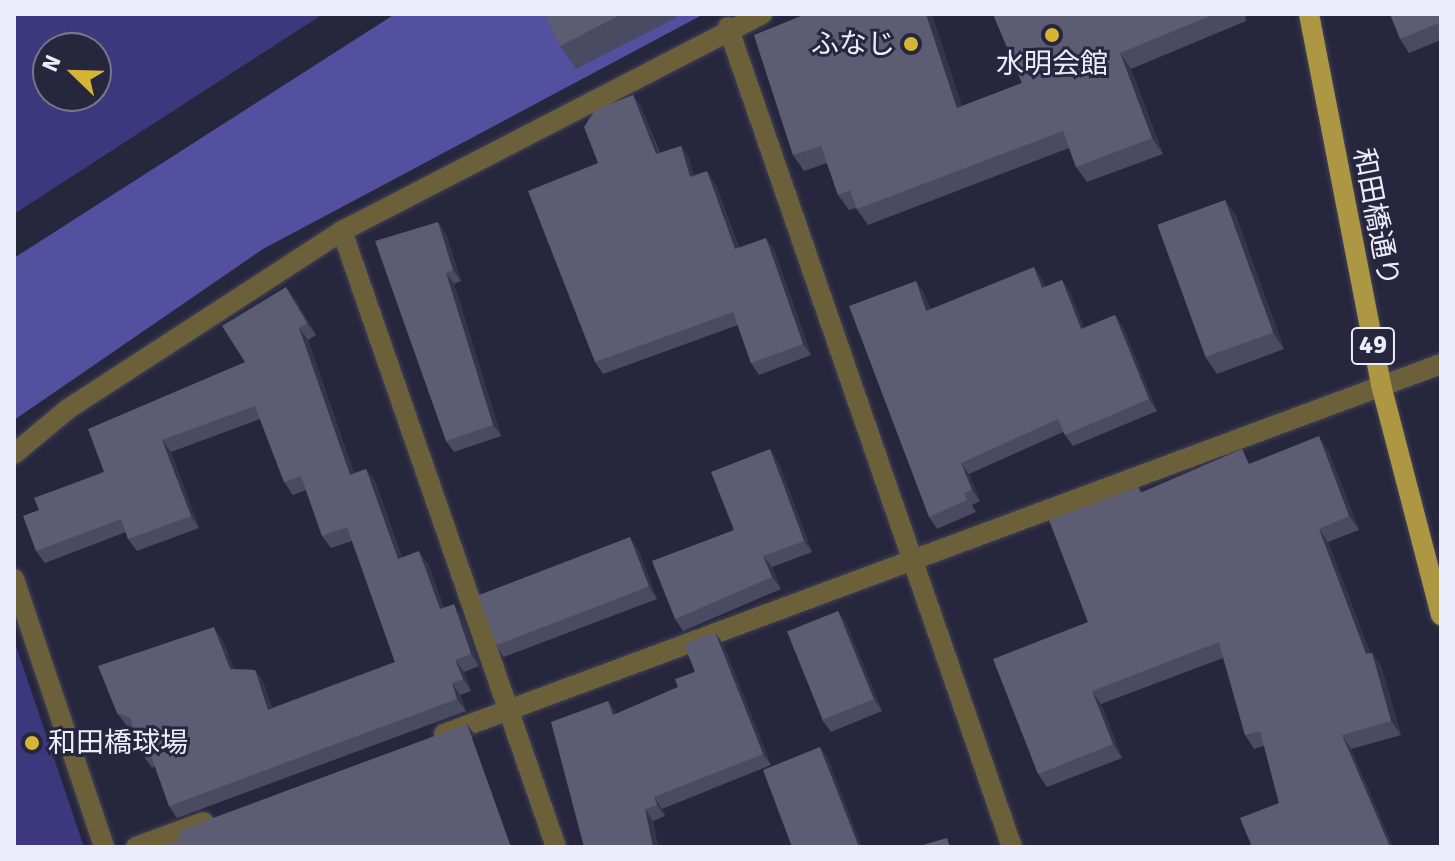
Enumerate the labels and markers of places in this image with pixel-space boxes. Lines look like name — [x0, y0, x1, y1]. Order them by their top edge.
marker: 水明会館 — [1043, 26, 1061, 44]
place label: ふなじ — [811, 27, 895, 61]
marker: ふなじ — [902, 35, 920, 53]
place label: 水明会館 — [996, 47, 1108, 81]
place label: 和田橋球場 — [48, 726, 188, 760]
marker: 和田橋球場 — [23, 734, 41, 752]

